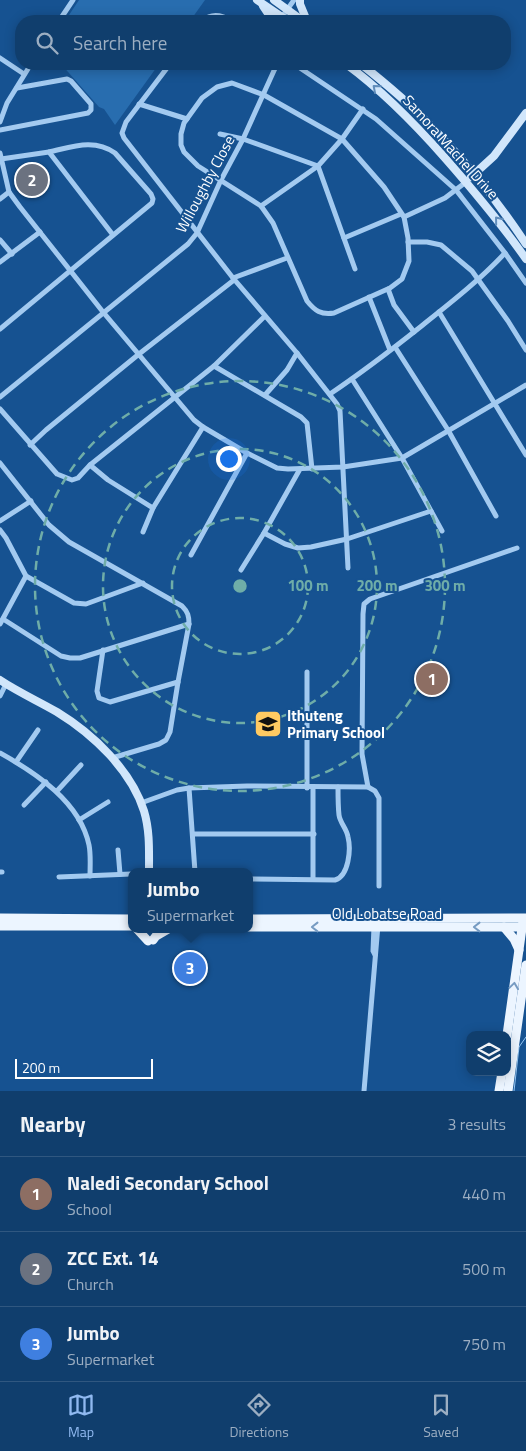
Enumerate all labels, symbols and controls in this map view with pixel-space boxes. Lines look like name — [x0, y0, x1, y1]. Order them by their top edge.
search box — [15, 15, 511, 70]
text: Search here — [73, 28, 167, 57]
icon: search — [33, 29, 61, 57]
one-way arrow — [372, 85, 381, 94]
street label: Samora Machel Drive — [398, 90, 504, 204]
street label: Willoughby Close — [170, 131, 240, 237]
pin: 2 — [16, 161, 48, 199]
one-way arrow — [494, 216, 503, 225]
your location — [216, 446, 242, 472]
text: 100 m — [287, 574, 329, 597]
text: 200 m — [356, 574, 398, 597]
text: 300 m — [424, 574, 466, 597]
centre of rings — [231, 577, 249, 595]
pin: 1 — [416, 660, 448, 698]
place label: Ithuteng Primary School — [287, 704, 385, 744]
school or university icon: Ithuteng Primary School — [253, 709, 283, 739]
popup — [128, 868, 253, 933]
text: Jumbo — [147, 874, 200, 903]
street label: Old Lobatse Road — [332, 902, 442, 925]
text: Supermarket — [147, 903, 234, 927]
one-way arrow — [311, 922, 318, 932]
one-way arrow — [473, 922, 481, 932]
pin: 3 — [174, 949, 206, 987]
one-way arrow — [508, 982, 519, 990]
map controls — [466, 1031, 511, 1076]
button: layers — [466, 1031, 511, 1076]
scale bar — [15, 1056, 152, 1079]
text: 200 m — [22, 1057, 60, 1078]
text: Nearby — [20, 1108, 85, 1140]
text: 3 results — [447, 1112, 506, 1136]
text: Naledi Secondary School — [67, 1168, 269, 1197]
text: 1 — [32, 1182, 40, 1206]
text: 440 m — [462, 1182, 506, 1206]
text: School — [67, 1197, 112, 1221]
text: ZCC Ext. 14 — [67, 1243, 159, 1272]
text: 2 — [32, 1257, 40, 1281]
text: 500 m — [462, 1257, 506, 1281]
text: Church — [67, 1272, 114, 1296]
text: Jumbo — [67, 1318, 120, 1347]
text: 3 — [32, 1332, 40, 1356]
text: 750 m — [462, 1332, 506, 1356]
text: Supermarket — [67, 1347, 154, 1371]
tab: Map — [67, 1391, 95, 1442]
tab: Directions — [229, 1391, 289, 1442]
tab: Saved — [423, 1391, 459, 1442]

